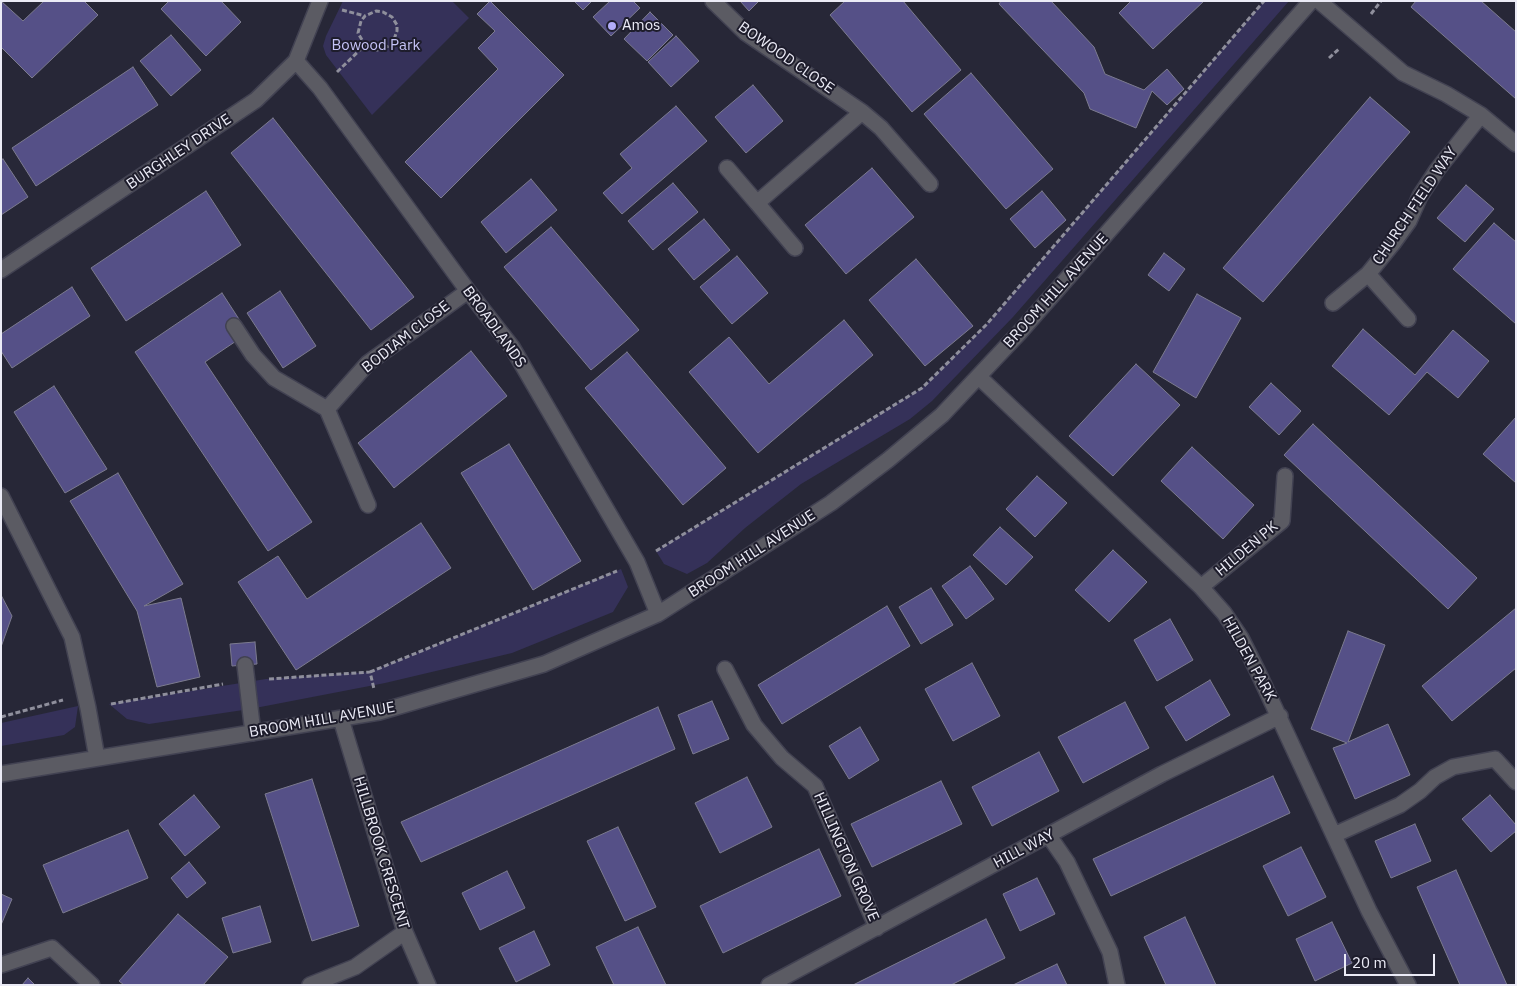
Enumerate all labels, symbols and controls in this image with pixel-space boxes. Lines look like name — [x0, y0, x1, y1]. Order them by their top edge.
place label: Amos — [622, 17, 660, 35]
street label: BOWOOD CLOSE — [735, 18, 837, 98]
marker: Amos — [606, 20, 618, 32]
park label: Bowood Park — [332, 37, 420, 55]
street label: BURGHLEY DRIVE — [123, 110, 235, 194]
street label: CHURCH FIELD WAY — [1369, 144, 1461, 268]
street label: BROOM HILL AVENUE — [1000, 230, 1112, 352]
street label: BROADLANDS — [458, 283, 530, 371]
street label: BODIAM CLOSE — [359, 297, 453, 377]
street label: BROOM HILL AVENUE — [685, 506, 819, 602]
street label: HILDEN PK — [1212, 518, 1282, 580]
street label: HILDEN PARK — [1218, 613, 1280, 705]
street label: BROOM HILL AVENUE — [248, 698, 396, 742]
street label: HILLBROOK CRESCENT — [349, 774, 413, 932]
street label: HILLINGTON GROVE — [809, 790, 883, 924]
street label: HILL WAY — [991, 826, 1057, 872]
scale bar — [1347, 944, 1438, 976]
text: 20 m — [1352, 953, 1387, 972]

